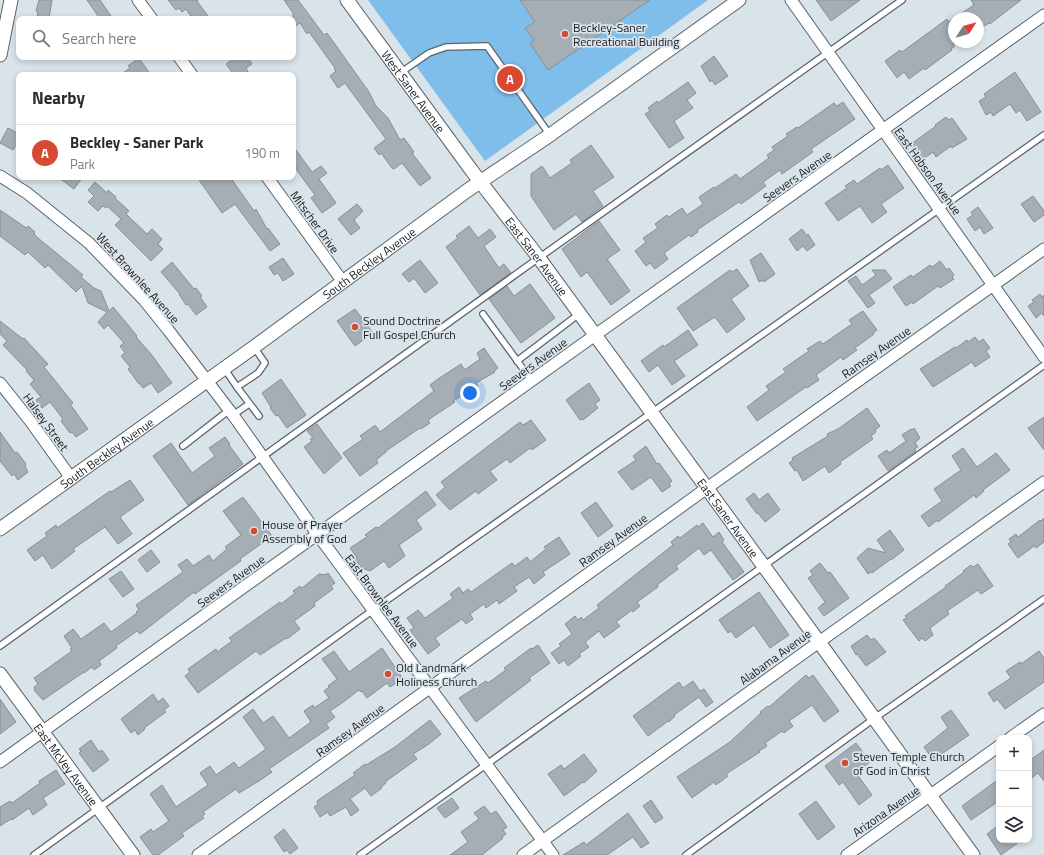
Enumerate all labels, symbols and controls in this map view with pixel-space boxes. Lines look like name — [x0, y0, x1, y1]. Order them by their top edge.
north arrow — [948, 12, 984, 48]
search box — [16, 16, 296, 60]
place label: Beckley-Saner Recreational Building — [573, 18, 679, 51]
icon: search — [30, 27, 52, 49]
text: Search here — [62, 27, 136, 50]
marker: Beckley-Saner Recreational Building — [560, 29, 570, 39]
street label: West Saner Avenue — [377, 46, 450, 137]
pin: A — [497, 64, 523, 94]
text: Nearby — [32, 85, 85, 111]
street label: East Hobson Avenue — [890, 123, 966, 219]
text: Beckley - Saner Park — [70, 131, 203, 154]
text: A — [41, 143, 49, 163]
text: 190 m — [244, 143, 280, 163]
street label: Seevers Avenue — [759, 145, 835, 207]
text: Park — [70, 154, 95, 174]
street label: Mitscher Drive — [286, 187, 344, 257]
street label: East Saner Avenue — [501, 213, 573, 300]
street label: South Beckley Avenue — [318, 222, 420, 303]
street label: West Brownlee Avenue — [92, 228, 184, 328]
place label: Sound Doctrine Full Gospel Church — [363, 311, 456, 344]
street label: Ramsey Avenue — [837, 321, 915, 383]
marker: Sound Doctrine Full Gospel Church — [350, 322, 360, 332]
street label: Seevers Avenue — [495, 333, 571, 395]
your location — [460, 383, 480, 403]
street label: Halsey Street — [18, 389, 74, 456]
street label: South Beckley Avenue — [56, 412, 157, 493]
street label: East Saner Avenue — [693, 474, 764, 561]
street label: Ramsey Avenue — [575, 509, 651, 571]
place label: House of Prayer Assembly of God — [262, 515, 347, 548]
marker: House of Prayer Assembly of God — [249, 526, 259, 536]
street label: Seevers Avenue — [193, 550, 269, 612]
street label: East Brownlee Avenue — [340, 550, 424, 652]
street label: Alabama Avenue — [735, 624, 815, 690]
place label: Old Landmark Holiness Church — [396, 658, 477, 691]
marker: Old Landmark Holiness Church — [383, 669, 393, 679]
street label: Ramsey Avenue — [312, 699, 388, 761]
street label: East McVey Avenue — [29, 719, 103, 810]
map controls — [996, 735, 1032, 843]
button: + — [996, 735, 1032, 771]
place label: Steven Temple Church of God in Christ — [853, 747, 965, 780]
marker: Steven Temple Church of God in Christ — [840, 758, 850, 768]
button: − — [996, 771, 1032, 807]
street label: Arizona Avenue — [848, 781, 924, 841]
button: layers — [996, 807, 1032, 843]

